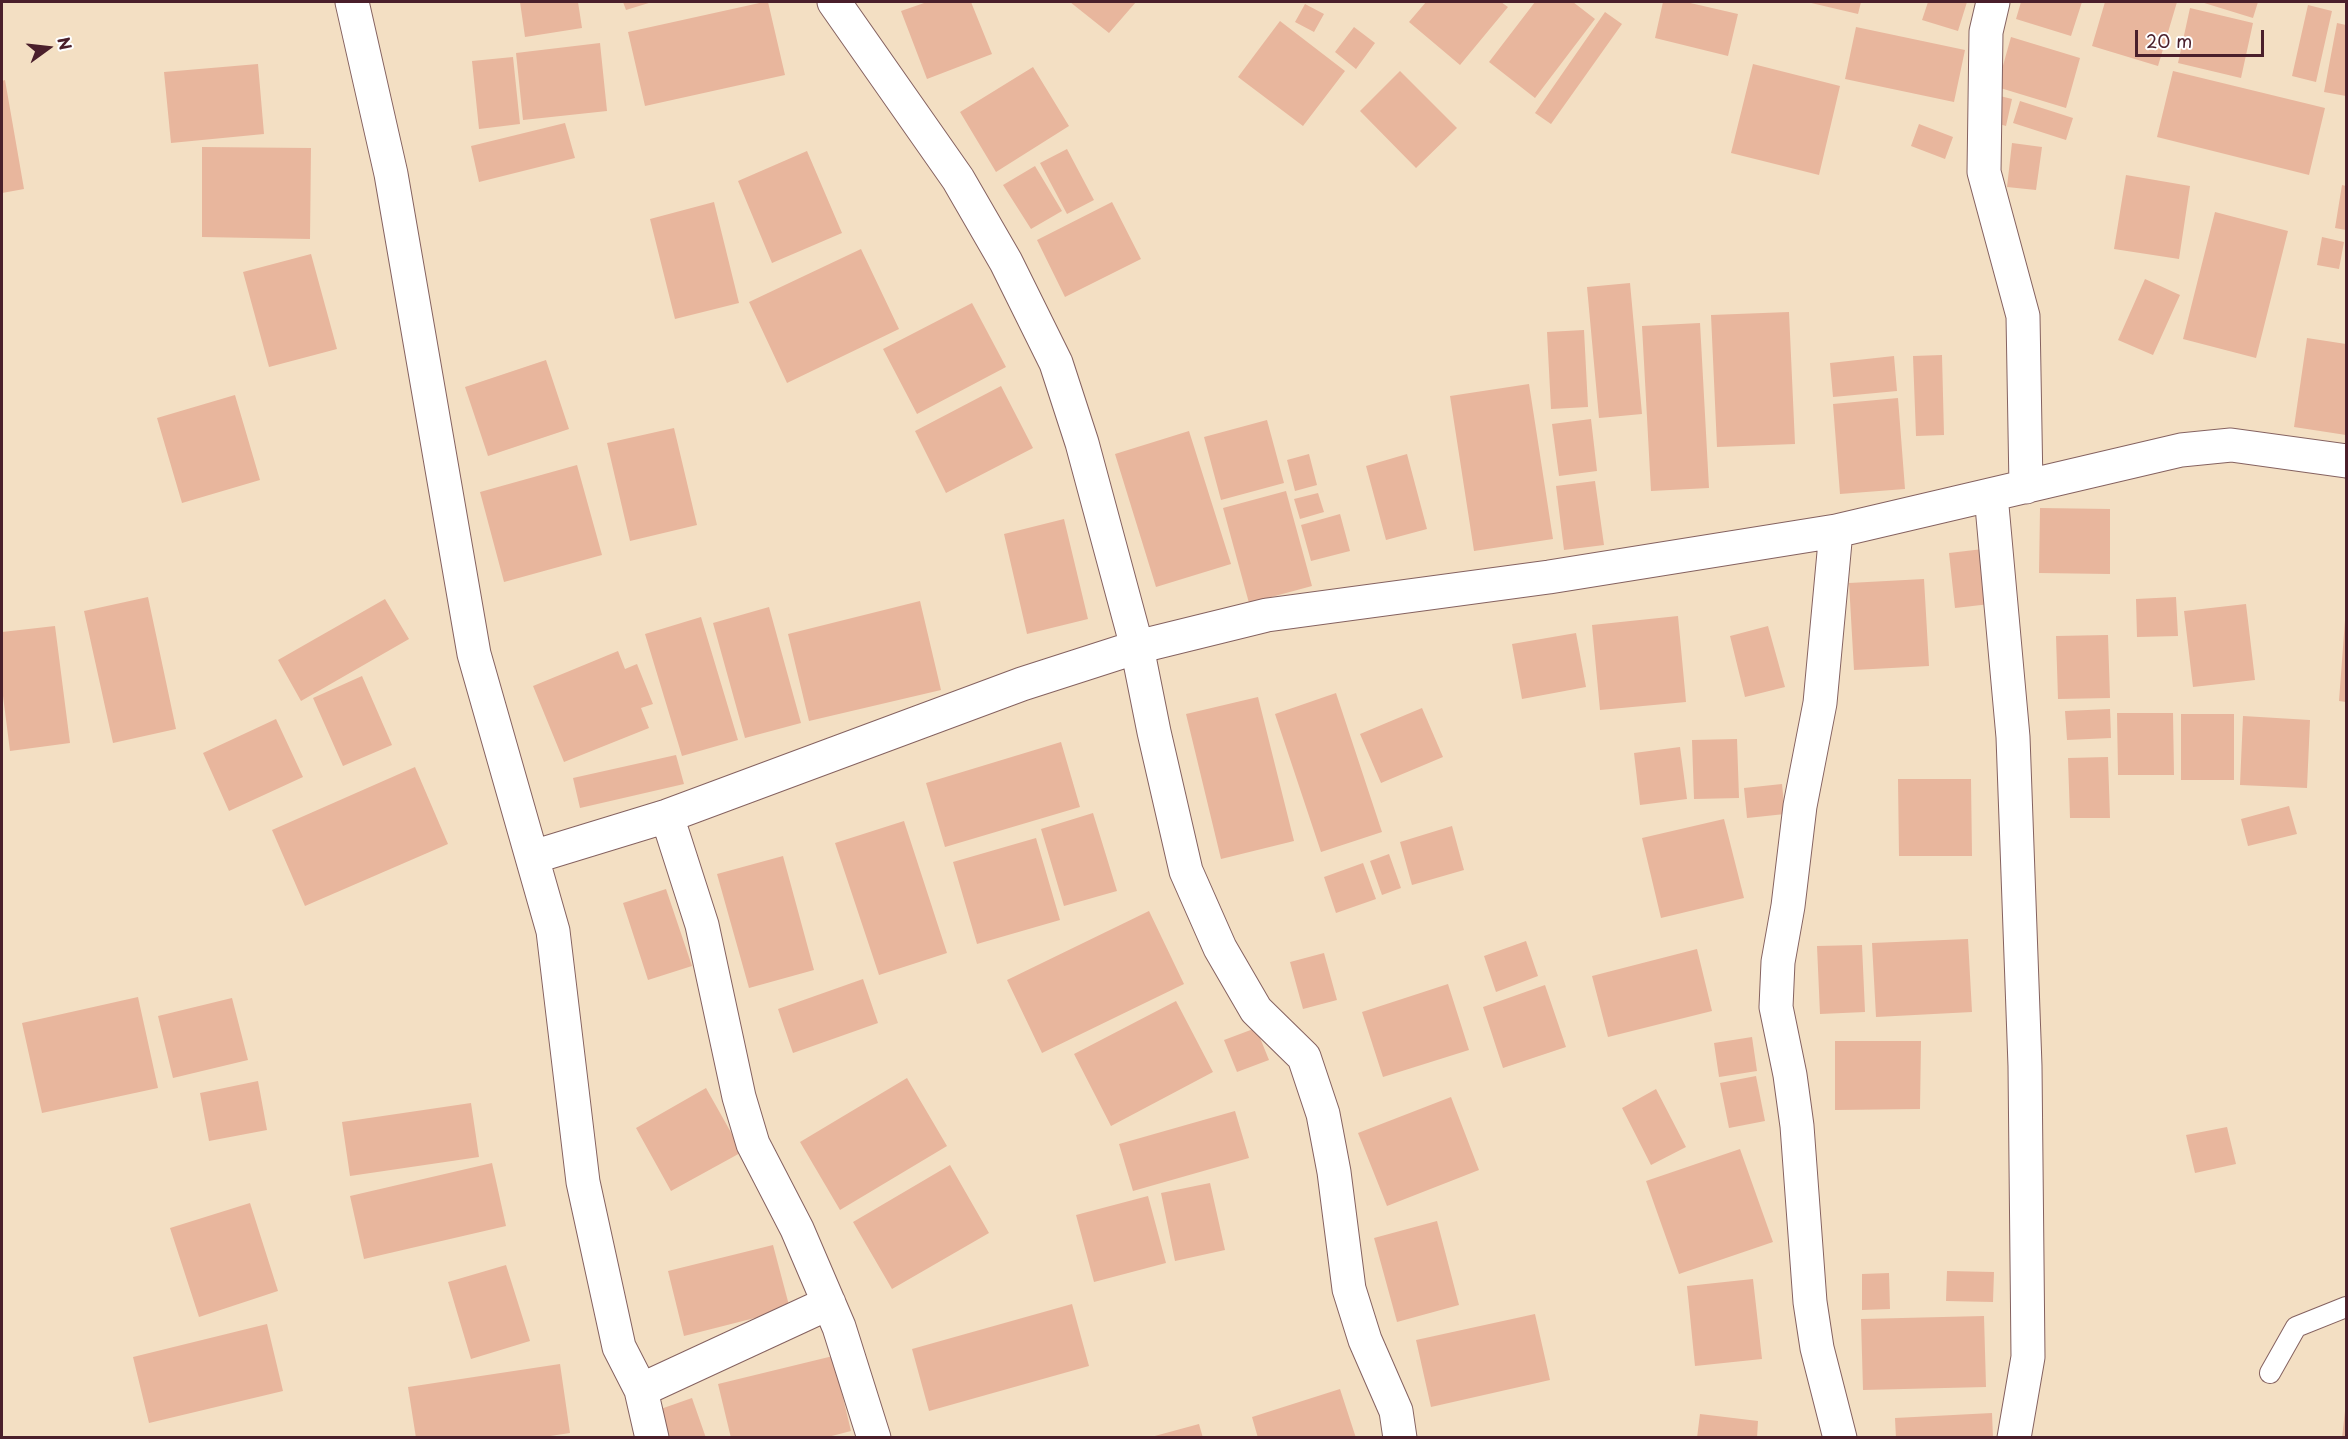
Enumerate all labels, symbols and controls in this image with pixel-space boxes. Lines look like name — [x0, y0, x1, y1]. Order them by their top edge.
north arrow — [18, 18, 78, 78]
scale bar — [2138, 18, 2267, 56]
text: 20 m — [2146, 27, 2192, 54]
text: N — [52, 34, 79, 53]

